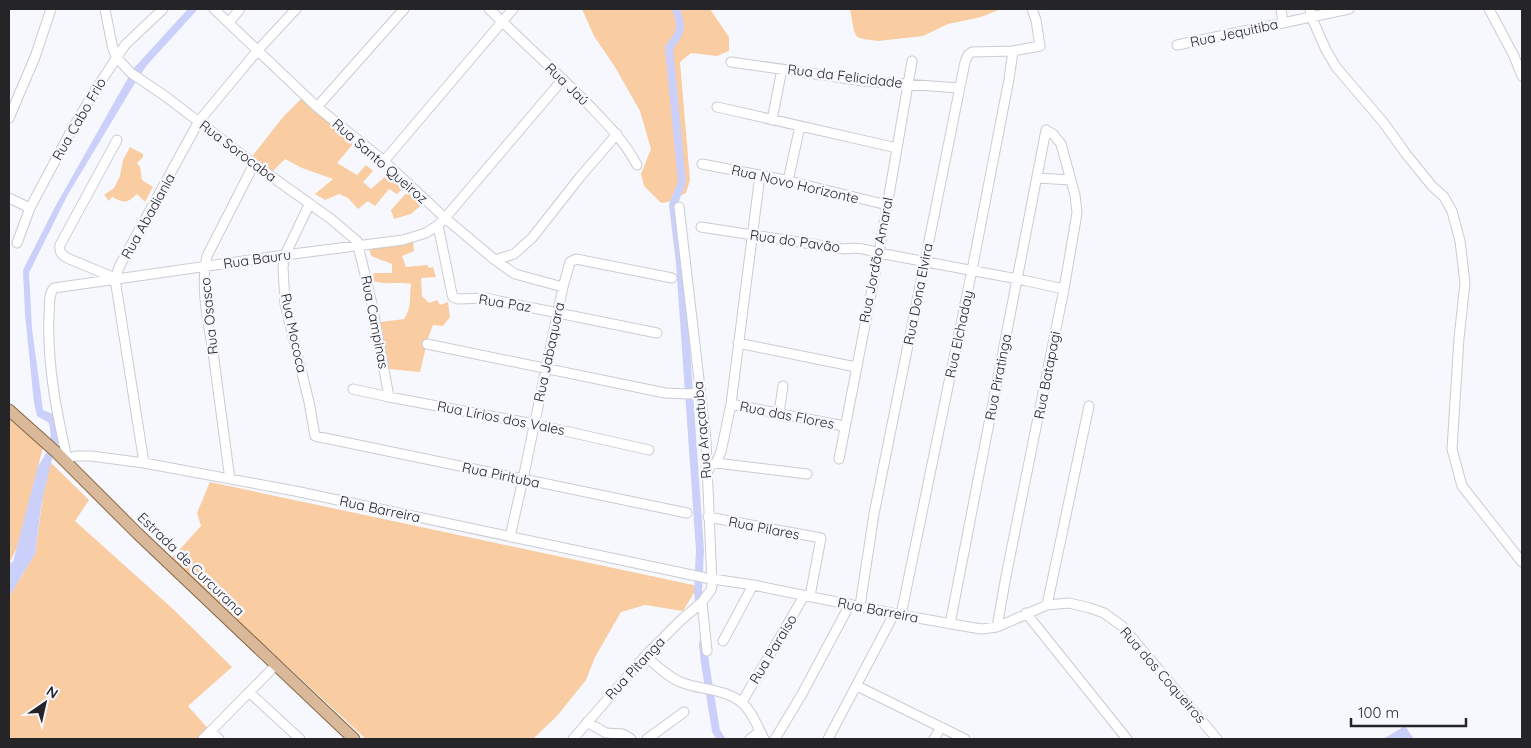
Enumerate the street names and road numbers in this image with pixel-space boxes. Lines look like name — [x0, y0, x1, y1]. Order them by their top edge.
street label: Rua Jequitiba — [1188, 15, 1280, 51]
street label: Rua Jaú — [541, 59, 593, 109]
street label: Rua da Felicidade — [786, 60, 904, 92]
street label: Rua Cabo Frio — [48, 74, 110, 164]
street label: Rua Santo Queiroz — [329, 115, 432, 208]
street label: Rua Sorocaba — [196, 116, 280, 186]
street label: Rua Novo Horizonte — [729, 161, 861, 207]
street label: Rua Abadiania — [117, 170, 179, 262]
street label: Rua Jordão Amaral — [855, 196, 897, 324]
street label: Rua do Pavão — [749, 226, 841, 256]
street label: Rua Dona Elvira — [899, 241, 937, 347]
street label: Rua Bauru — [222, 245, 292, 273]
street label: Rua Campinas — [357, 274, 393, 370]
street label: Rua Osasco — [196, 276, 222, 356]
street label: Rua Elchaday — [941, 289, 977, 379]
street label: Rua Paz — [477, 290, 533, 316]
street label: Rua Mococa — [277, 292, 311, 374]
street label: Rua Jabaquara — [530, 300, 568, 404]
street label: Rua Batapagi — [1030, 330, 1064, 420]
street label: Rua Piratinga — [981, 332, 1015, 422]
street label: Rua Araçatuba — [689, 381, 715, 479]
street label: Rua Lírios dos Vales — [436, 397, 566, 439]
street label: Rua das Flores — [738, 397, 836, 433]
street label: Rua Pirituba — [461, 458, 541, 492]
street label: Rua Barreira — [338, 492, 422, 526]
street label: Estrada de Curcurana — [134, 508, 248, 620]
street label: Rua Pilares — [727, 512, 801, 544]
street label: Rua Barreira — [836, 593, 920, 627]
street label: Rua Paraiso — [745, 611, 801, 687]
street label: Rua dos Coqueiros — [1116, 623, 1210, 727]
street label: Rua Pitanga — [601, 633, 669, 703]

